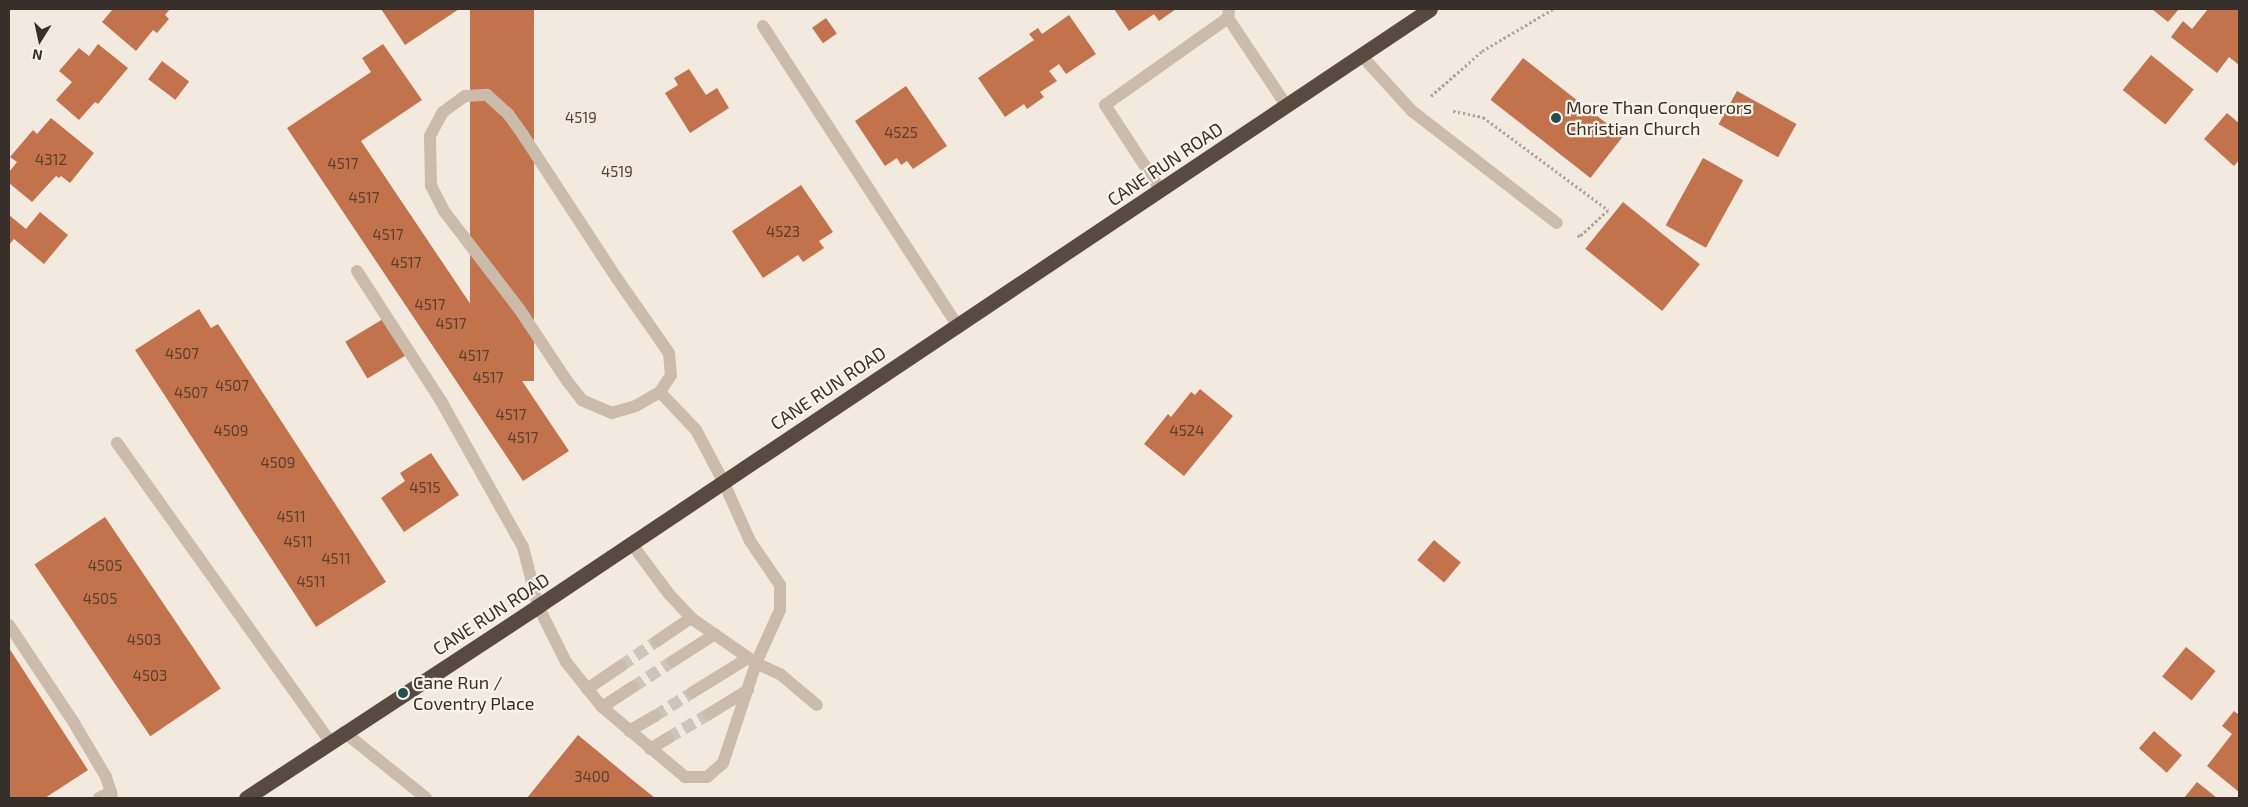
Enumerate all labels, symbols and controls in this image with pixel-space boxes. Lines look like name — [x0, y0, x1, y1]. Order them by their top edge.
north arrow — [15, 15, 65, 65]
text: N — [31, 46, 44, 65]
place label: More Than Conquerors Christian Church — [1566, 97, 1753, 140]
house number: 4519 — [565, 109, 597, 127]
marker: More Than Conquerors Christian Church — [1550, 112, 1562, 124]
street label: CANE RUN ROAD — [1103, 118, 1227, 210]
house number: 4525 — [884, 124, 918, 142]
house number: 4312 — [35, 151, 67, 169]
house number: 4517 — [328, 155, 358, 173]
house number: 4519 — [601, 163, 633, 181]
house number: 4517 — [349, 189, 379, 207]
house number: 4523 — [766, 223, 800, 241]
house number: 4517 — [373, 226, 403, 244]
house number: 4517 — [391, 254, 421, 272]
house number: 4517 — [415, 296, 445, 314]
house number: 4517 — [436, 315, 466, 333]
street label: CANE RUN ROAD — [766, 342, 890, 434]
house number: 4507 — [165, 345, 199, 363]
house number: 4517 — [459, 347, 489, 365]
house number: 4517 — [473, 369, 503, 387]
house number: 4507 — [215, 377, 249, 395]
house number: 4507 — [174, 384, 208, 402]
house number: 4517 — [496, 406, 526, 424]
house number: 4509 — [214, 422, 248, 440]
house number: 4524 — [1170, 422, 1204, 440]
house number: 4517 — [508, 429, 538, 447]
house number: 4509 — [261, 454, 295, 472]
house number: 4515 — [409, 479, 441, 497]
house number: 4511 — [276, 508, 306, 526]
house number: 4511 — [283, 533, 313, 551]
house number: 4511 — [321, 550, 351, 568]
house number: 4505 — [88, 557, 122, 575]
street label: CANE RUN ROAD — [429, 568, 553, 660]
house number: 4511 — [296, 573, 326, 591]
house number: 4505 — [83, 590, 117, 608]
house number: 4503 — [127, 631, 161, 649]
house number: 4503 — [133, 667, 167, 685]
place label: Cane Run / Coventry Place — [413, 672, 535, 714]
marker: Cane Run / Coventry Place — [397, 687, 409, 699]
house number: 3400 — [574, 768, 610, 786]

